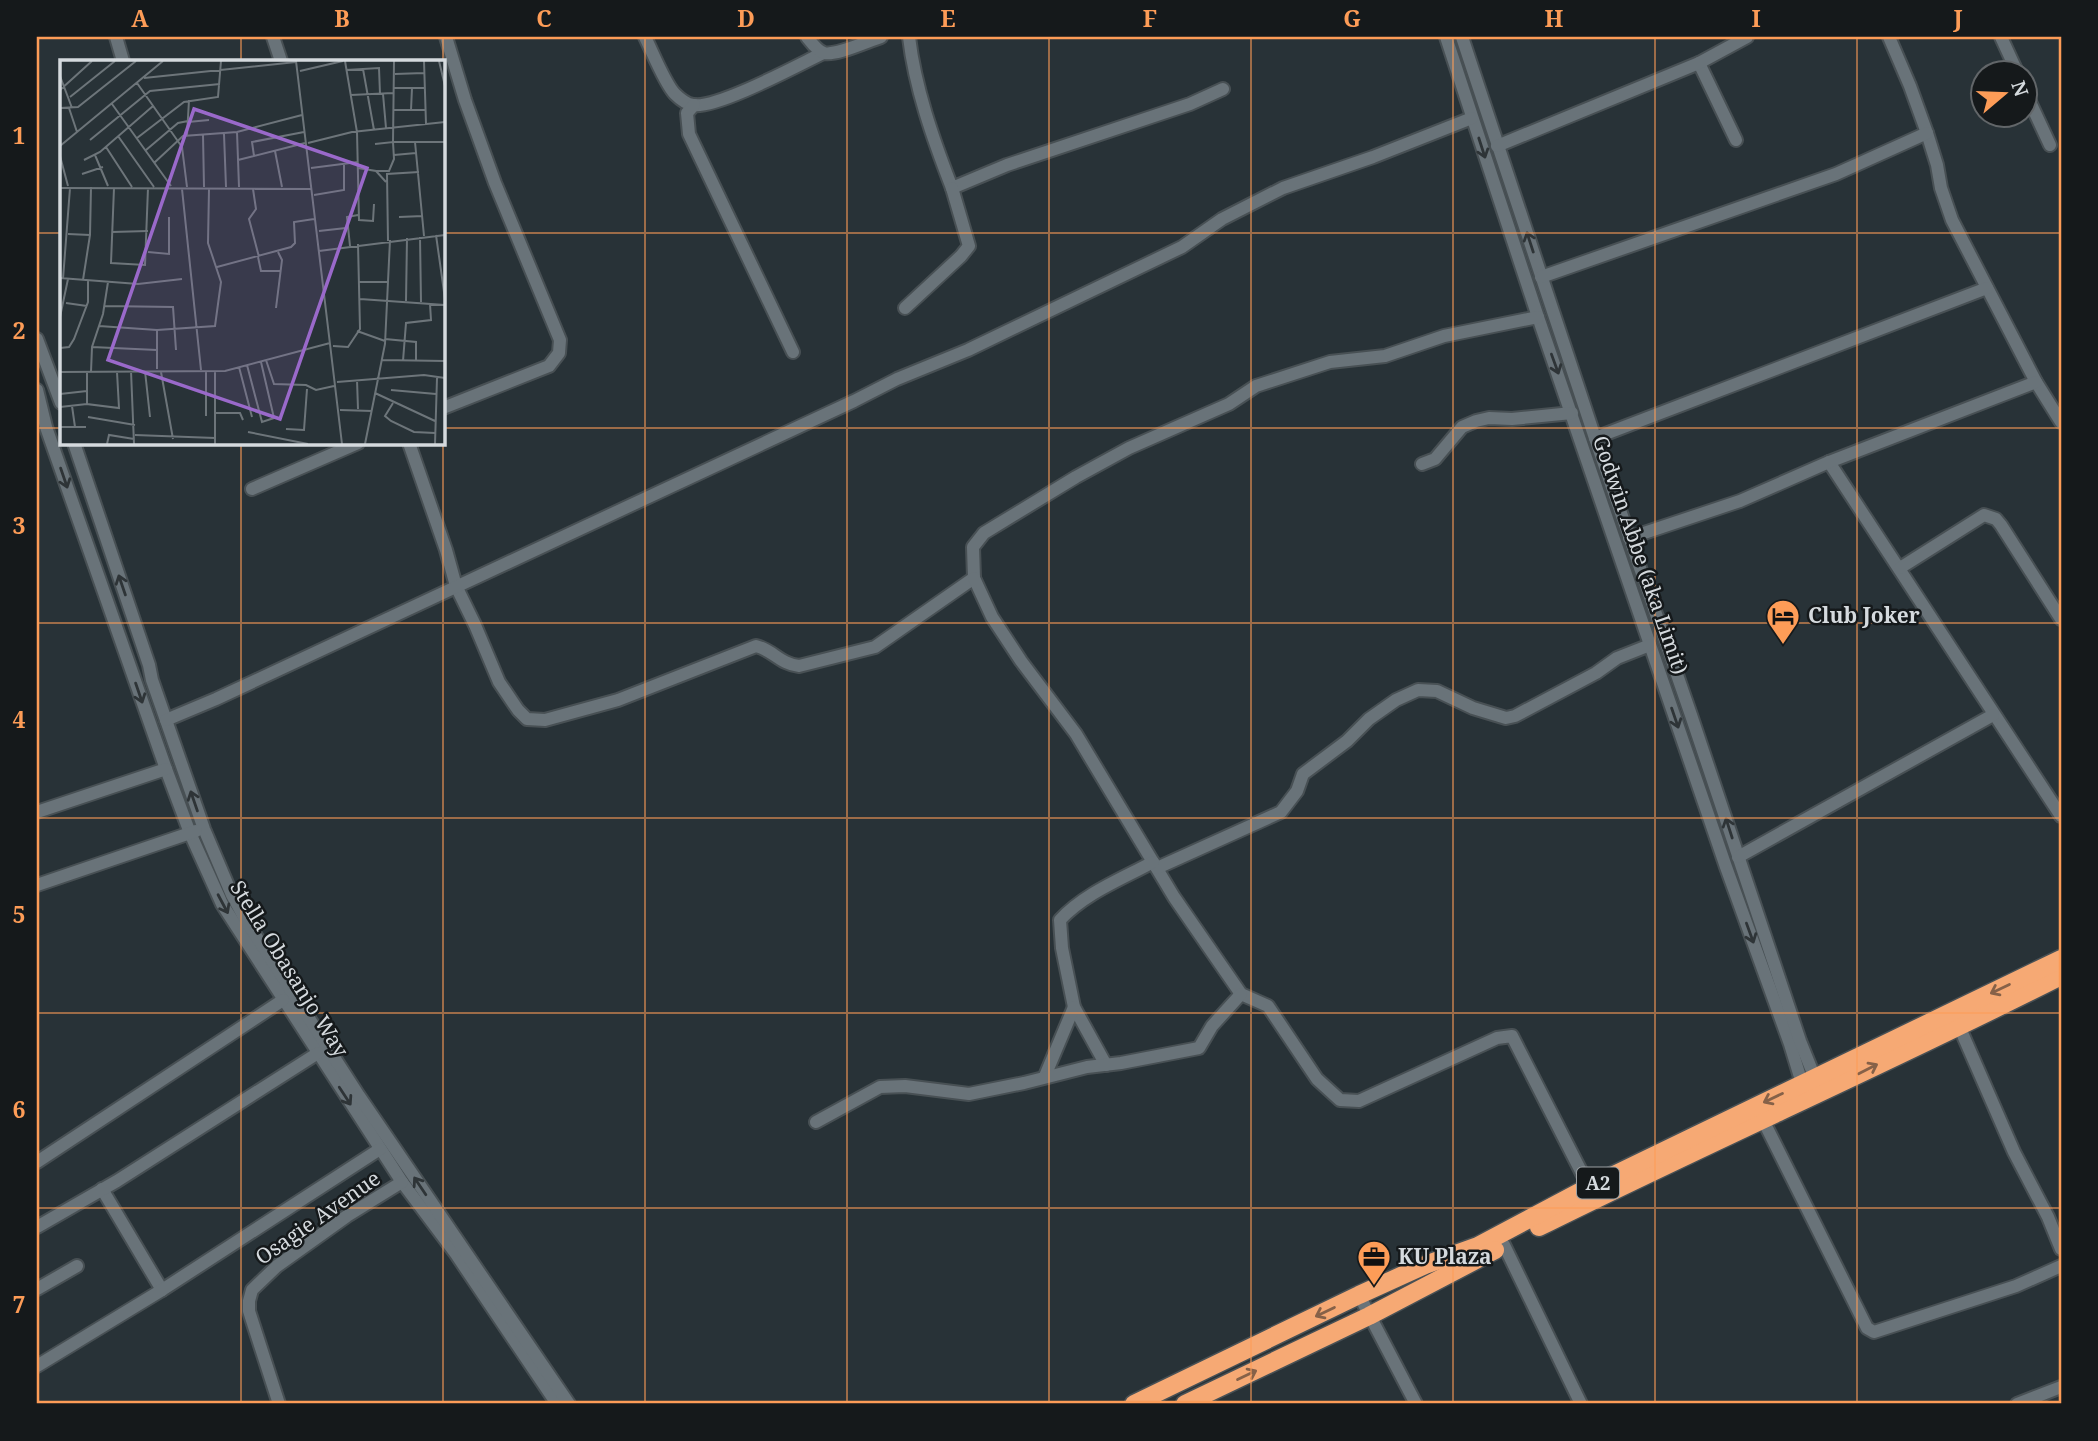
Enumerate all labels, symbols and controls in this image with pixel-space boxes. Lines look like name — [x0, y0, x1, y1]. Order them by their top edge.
text: A — [131, 2, 149, 34]
text: B — [334, 2, 350, 34]
text: C — [536, 2, 552, 34]
text: D — [737, 2, 755, 34]
text: E — [940, 2, 956, 34]
text: F — [1143, 2, 1157, 34]
text: G — [1343, 2, 1361, 34]
text: H — [1545, 2, 1564, 34]
text: I — [1751, 2, 1761, 34]
text: J — [1952, 2, 1963, 34]
inset map — [60, 60, 444, 444]
north arrow — [1968, 60, 2038, 130]
text: N — [2005, 77, 2035, 100]
text: 1 — [13, 119, 26, 151]
one-way arrow — [1477, 137, 1489, 159]
one-way arrow — [1522, 231, 1535, 253]
text: 2 — [13, 314, 26, 346]
one-way arrow — [1550, 352, 1562, 374]
street label: Godwin Abbe (aka Limit) — [1587, 432, 1695, 678]
one-way arrow — [59, 467, 71, 489]
text: 3 — [13, 509, 26, 541]
one-way arrow — [115, 575, 127, 597]
hotel icon: Club Joker — [1764, 597, 1802, 646]
place label: Club Joker — [1808, 601, 1920, 629]
one-way arrow — [134, 681, 146, 703]
text: 4 — [13, 703, 26, 735]
one-way arrow — [1670, 707, 1682, 729]
one-way arrow — [187, 790, 200, 812]
one-way arrow — [1721, 818, 1734, 840]
street label: Stella Obasanjo Way — [224, 875, 356, 1062]
one-way arrow — [217, 893, 230, 914]
text: 5 — [13, 898, 26, 930]
one-way arrow — [1744, 922, 1757, 944]
one-way arrow — [1990, 982, 2011, 996]
one-way arrow — [1857, 1062, 1878, 1076]
one-way arrow — [338, 1086, 353, 1105]
one-way arrow — [1763, 1092, 1784, 1106]
text: 6 — [13, 1093, 26, 1125]
street label: Osagie Avenue — [249, 1164, 386, 1271]
road number: A2 — [1577, 1168, 1619, 1198]
one-way arrow — [413, 1177, 427, 1196]
office icon: KU Plaza — [1355, 1238, 1393, 1287]
place label: KU Plaza — [1398, 1242, 1492, 1270]
text: 7 — [13, 1288, 26, 1320]
one-way arrow — [1315, 1305, 1336, 1319]
one-way arrow — [1236, 1367, 1257, 1381]

